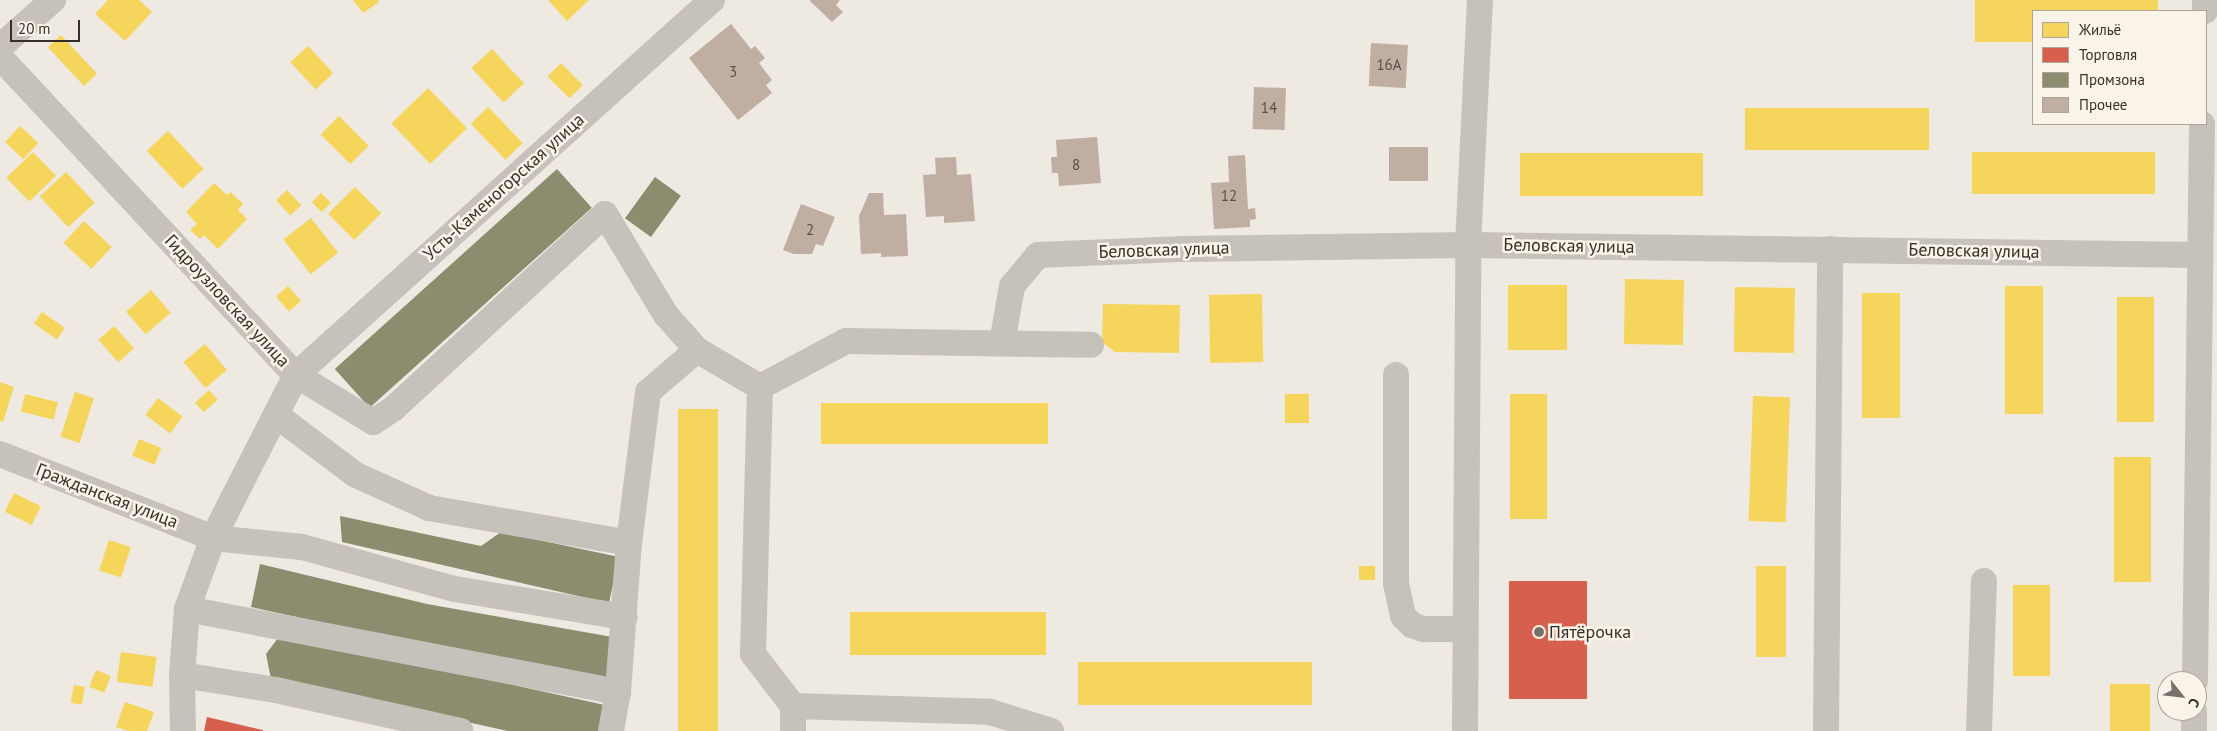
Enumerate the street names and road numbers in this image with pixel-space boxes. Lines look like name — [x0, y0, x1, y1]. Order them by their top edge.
street label: Усть-Каменогорская улица — [419, 109, 589, 265]
street label: Гидроузловская улица — [160, 230, 294, 372]
street label: Беловская улица — [1503, 234, 1635, 258]
street label: Беловская улица — [1098, 237, 1230, 263]
street label: Беловская улица — [1908, 239, 2040, 263]
street label: Гражданская улица — [33, 459, 181, 533]

